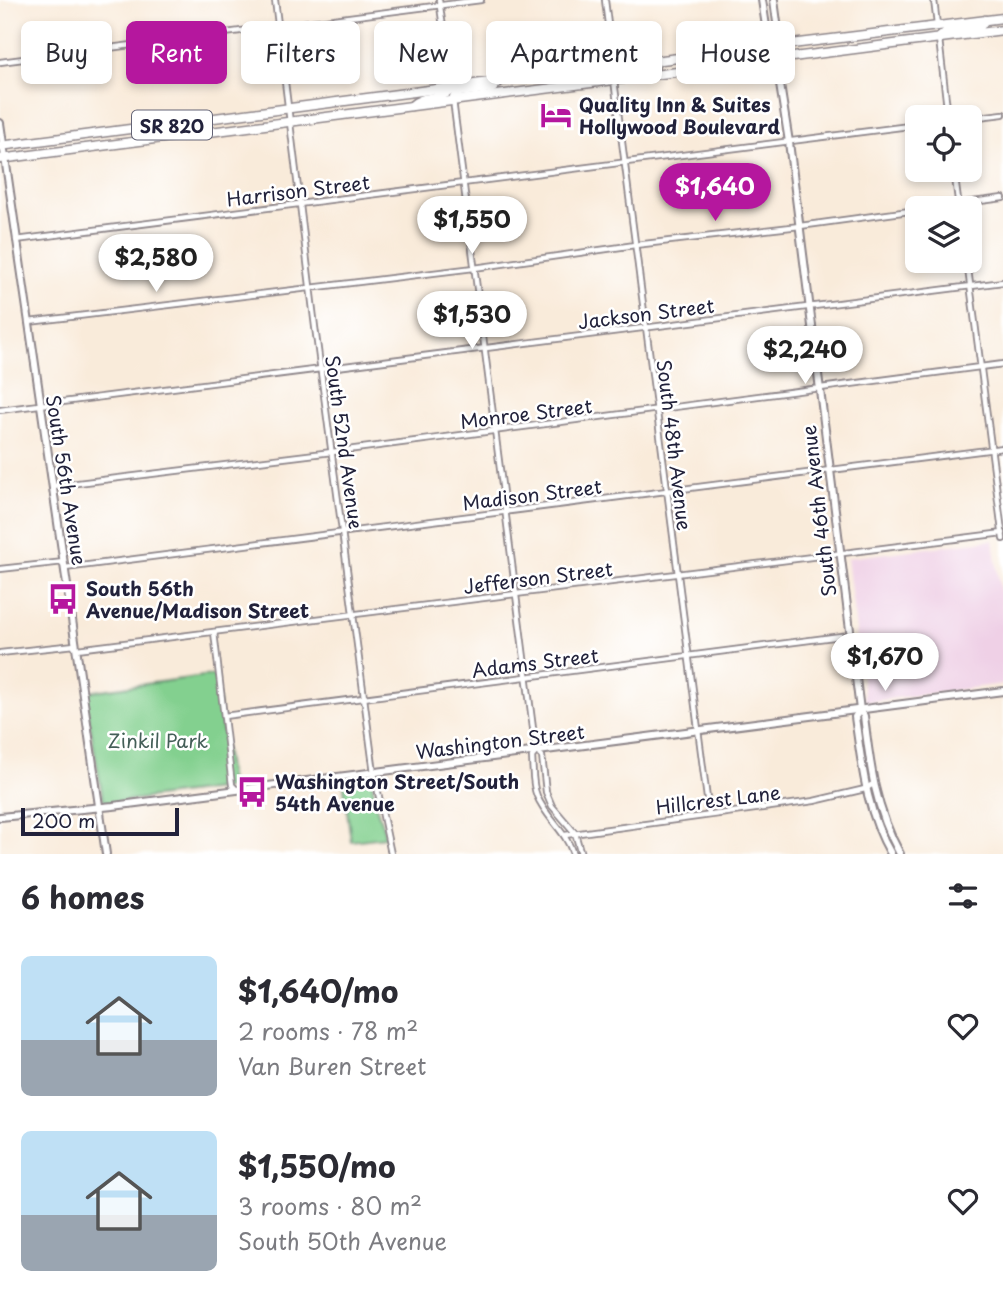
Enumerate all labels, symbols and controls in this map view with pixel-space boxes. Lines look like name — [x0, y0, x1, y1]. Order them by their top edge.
chip: Buy — [21, 21, 112, 84]
chip: Rent — [126, 21, 227, 84]
chip: Filters — [241, 21, 360, 84]
chip: New — [374, 21, 472, 84]
chip: Apartment — [486, 21, 662, 84]
chip: House — [676, 21, 795, 84]
place label: Quality Inn & Suites Hollywood Boulevard — [579, 90, 780, 140]
hotel icon: Quality Inn & Suites Hollywood Boulevard — [539, 98, 573, 132]
map controls — [905, 105, 982, 273]
button: locate — [905, 105, 982, 182]
road number: SR 820 — [132, 110, 212, 140]
pin: $1,640 — [658, 164, 772, 223]
street label: Harrison Street — [225, 167, 371, 213]
text: $1,640 — [675, 168, 755, 203]
pin: $1,550 — [415, 196, 529, 256]
button: layers — [905, 196, 982, 273]
text: $1,550 — [433, 201, 511, 236]
pin: $2,580 — [99, 234, 213, 294]
text: $2,580 — [114, 239, 198, 274]
street label: Jackson Street — [576, 291, 716, 335]
pin: $1,530 — [415, 292, 529, 351]
text: $1,530 — [433, 296, 511, 331]
pin: $2,240 — [748, 326, 862, 386]
text: $2,240 — [763, 331, 847, 366]
street label: South 52nd Avenue — [319, 353, 371, 531]
street label: South 48th Avenue — [651, 358, 699, 532]
street label: Monroe Street — [458, 391, 594, 435]
street label: South 56th Avenue — [40, 393, 94, 567]
street label: South 46th Avenue — [794, 424, 842, 598]
street label: Madison Street — [461, 472, 603, 516]
street label: Jefferson Street — [462, 554, 614, 600]
place label: South 56th Avenue/Madison Street — [85, 574, 309, 624]
bus stop icon: South 56th Avenue/Madison Street — [46, 582, 80, 616]
pin: $1,670 — [828, 634, 942, 693]
text: $1,670 — [847, 638, 923, 673]
street label: Adams Street — [470, 640, 600, 684]
street label: Washington Street — [414, 717, 586, 765]
park label: Zinkil Park — [108, 726, 209, 754]
place label: Washington Street/South 54th Avenue — [275, 767, 519, 817]
bus stop icon: Washington Street/South 54th Avenue — [235, 775, 269, 809]
street label: Hillcrest Lane — [654, 777, 782, 821]
scale bar — [21, 805, 178, 837]
text: 200 m — [32, 806, 95, 834]
text: 6 homes — [21, 874, 144, 919]
icon: filters — [944, 877, 982, 915]
text: $1,640/mo — [238, 968, 398, 1013]
icon: home — [77, 984, 161, 1068]
icon: heart — [944, 1007, 982, 1045]
text: 2 rooms · 78 m² — [238, 1013, 418, 1048]
text: Van Buren Street — [238, 1048, 427, 1083]
text: $1,550/mo — [238, 1143, 396, 1188]
icon: home — [77, 1159, 161, 1243]
icon: heart — [944, 1182, 982, 1220]
text: 3 rooms · 80 m² — [238, 1188, 422, 1223]
text: South 50th Avenue — [238, 1223, 447, 1258]

